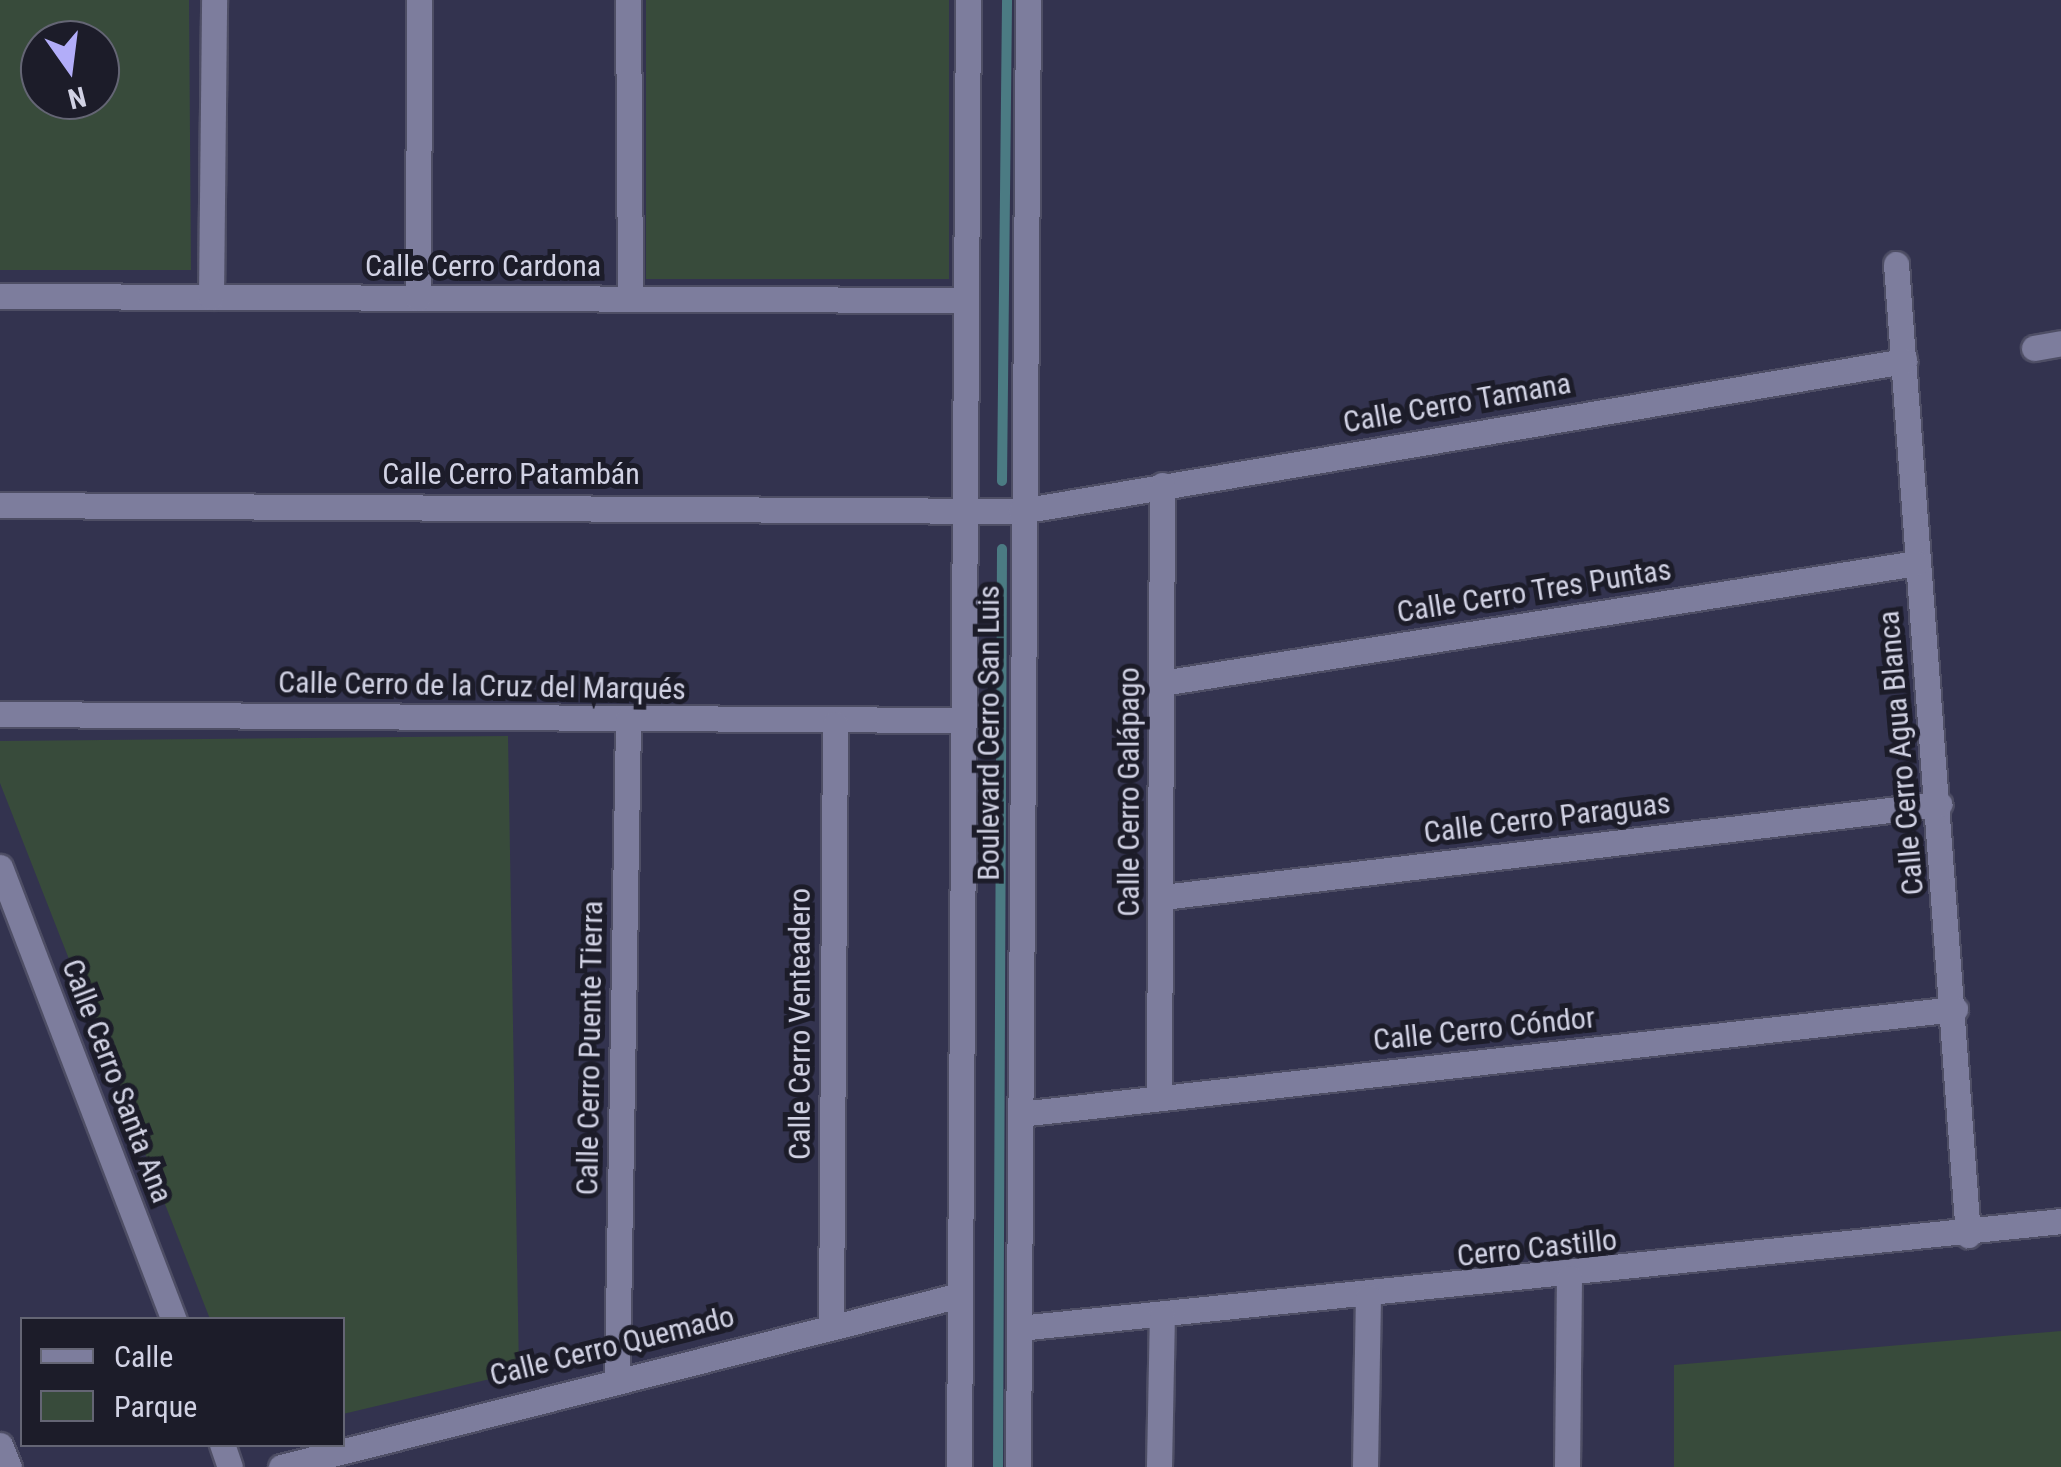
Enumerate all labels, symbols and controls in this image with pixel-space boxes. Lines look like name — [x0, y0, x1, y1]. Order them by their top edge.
north arrow — [20, 20, 120, 120]
text: N — [65, 80, 89, 116]
street label: Calle Cerro Cardona — [365, 248, 601, 284]
street label: Calle Cerro Tamana — [1340, 365, 1574, 441]
street label: Calle Cerro Patambán — [382, 456, 640, 492]
street label: Calle Cerro Tres Puntas — [1394, 552, 1674, 630]
street label: Boulevard Cerro San Luis — [971, 585, 1007, 881]
street label: Calle Cerro Agua Blanca — [1871, 609, 1931, 897]
street label: Calle Cerro de la Cruz del Marqués — [278, 664, 686, 708]
street label: Calle Cerro Galápago — [1111, 667, 1147, 917]
street label: Calle Cerro Paraguas — [1422, 785, 1672, 851]
street label: Calle Cerro Venteadero — [782, 888, 818, 1160]
street label: Calle Cerro Puente Tierra — [569, 900, 611, 1196]
street label: Calle Cerro Santa Ana — [54, 954, 180, 1208]
street label: Calle Cerro Cóndor — [1371, 999, 1597, 1059]
street label: Cerro Castillo — [1455, 1222, 1619, 1274]
street label: Calle Cerro Quemado — [486, 1298, 738, 1394]
legend — [20, 1317, 345, 1447]
text: Calle — [114, 1339, 173, 1374]
text: Parque — [114, 1389, 197, 1424]

